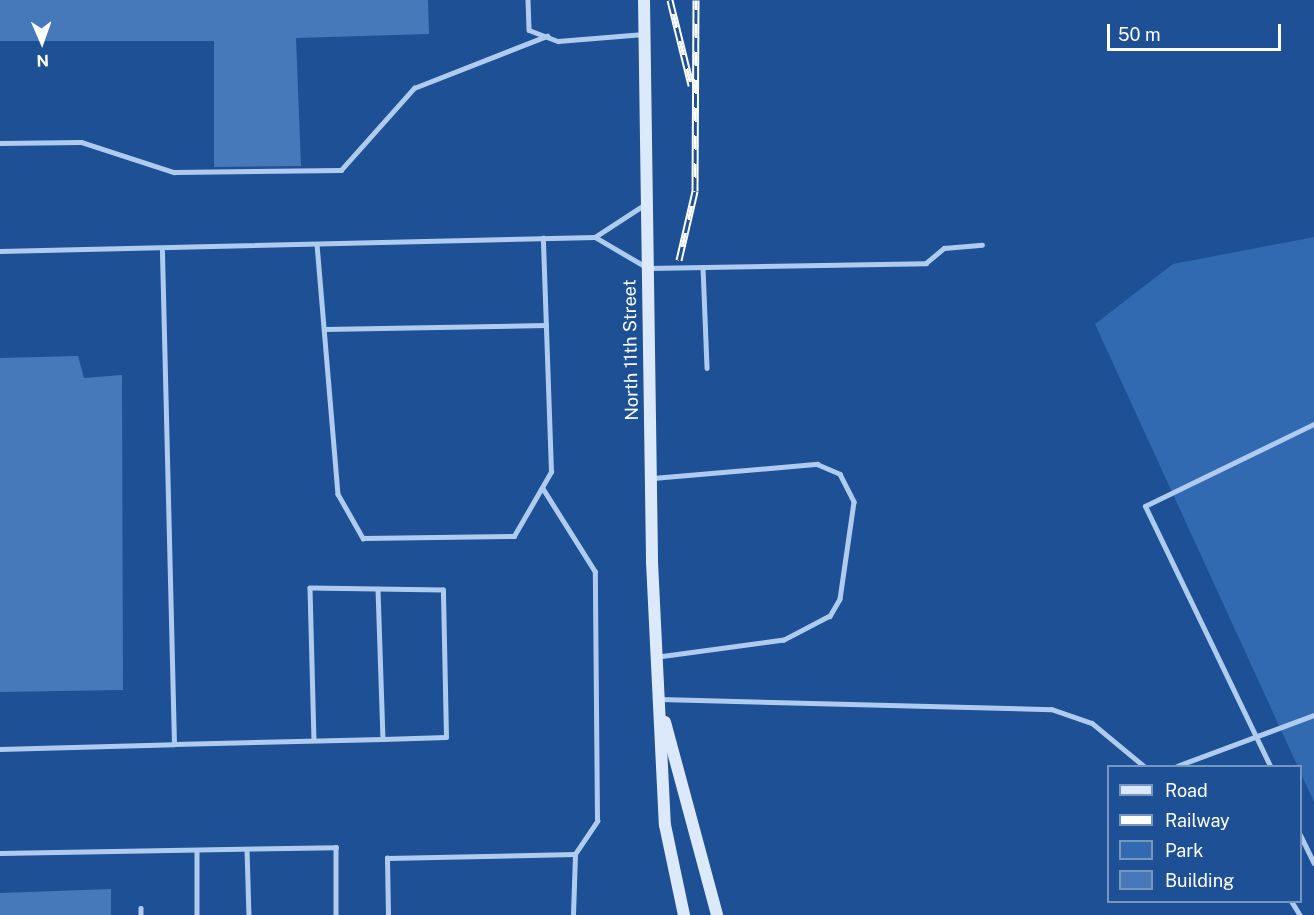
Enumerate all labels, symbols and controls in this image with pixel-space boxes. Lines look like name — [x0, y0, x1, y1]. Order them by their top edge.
north arrow — [12, 12, 72, 72]
scale bar — [1110, 12, 1284, 50]
text: 50 m — [1118, 24, 1161, 45]
text: N — [36, 51, 49, 70]
street label: North 11th Street — [619, 279, 643, 421]
legend — [1107, 765, 1302, 903]
text: Road — [1165, 780, 1208, 801]
text: Railway — [1165, 810, 1230, 831]
text: Park — [1165, 840, 1203, 861]
text: Building — [1165, 870, 1234, 891]

